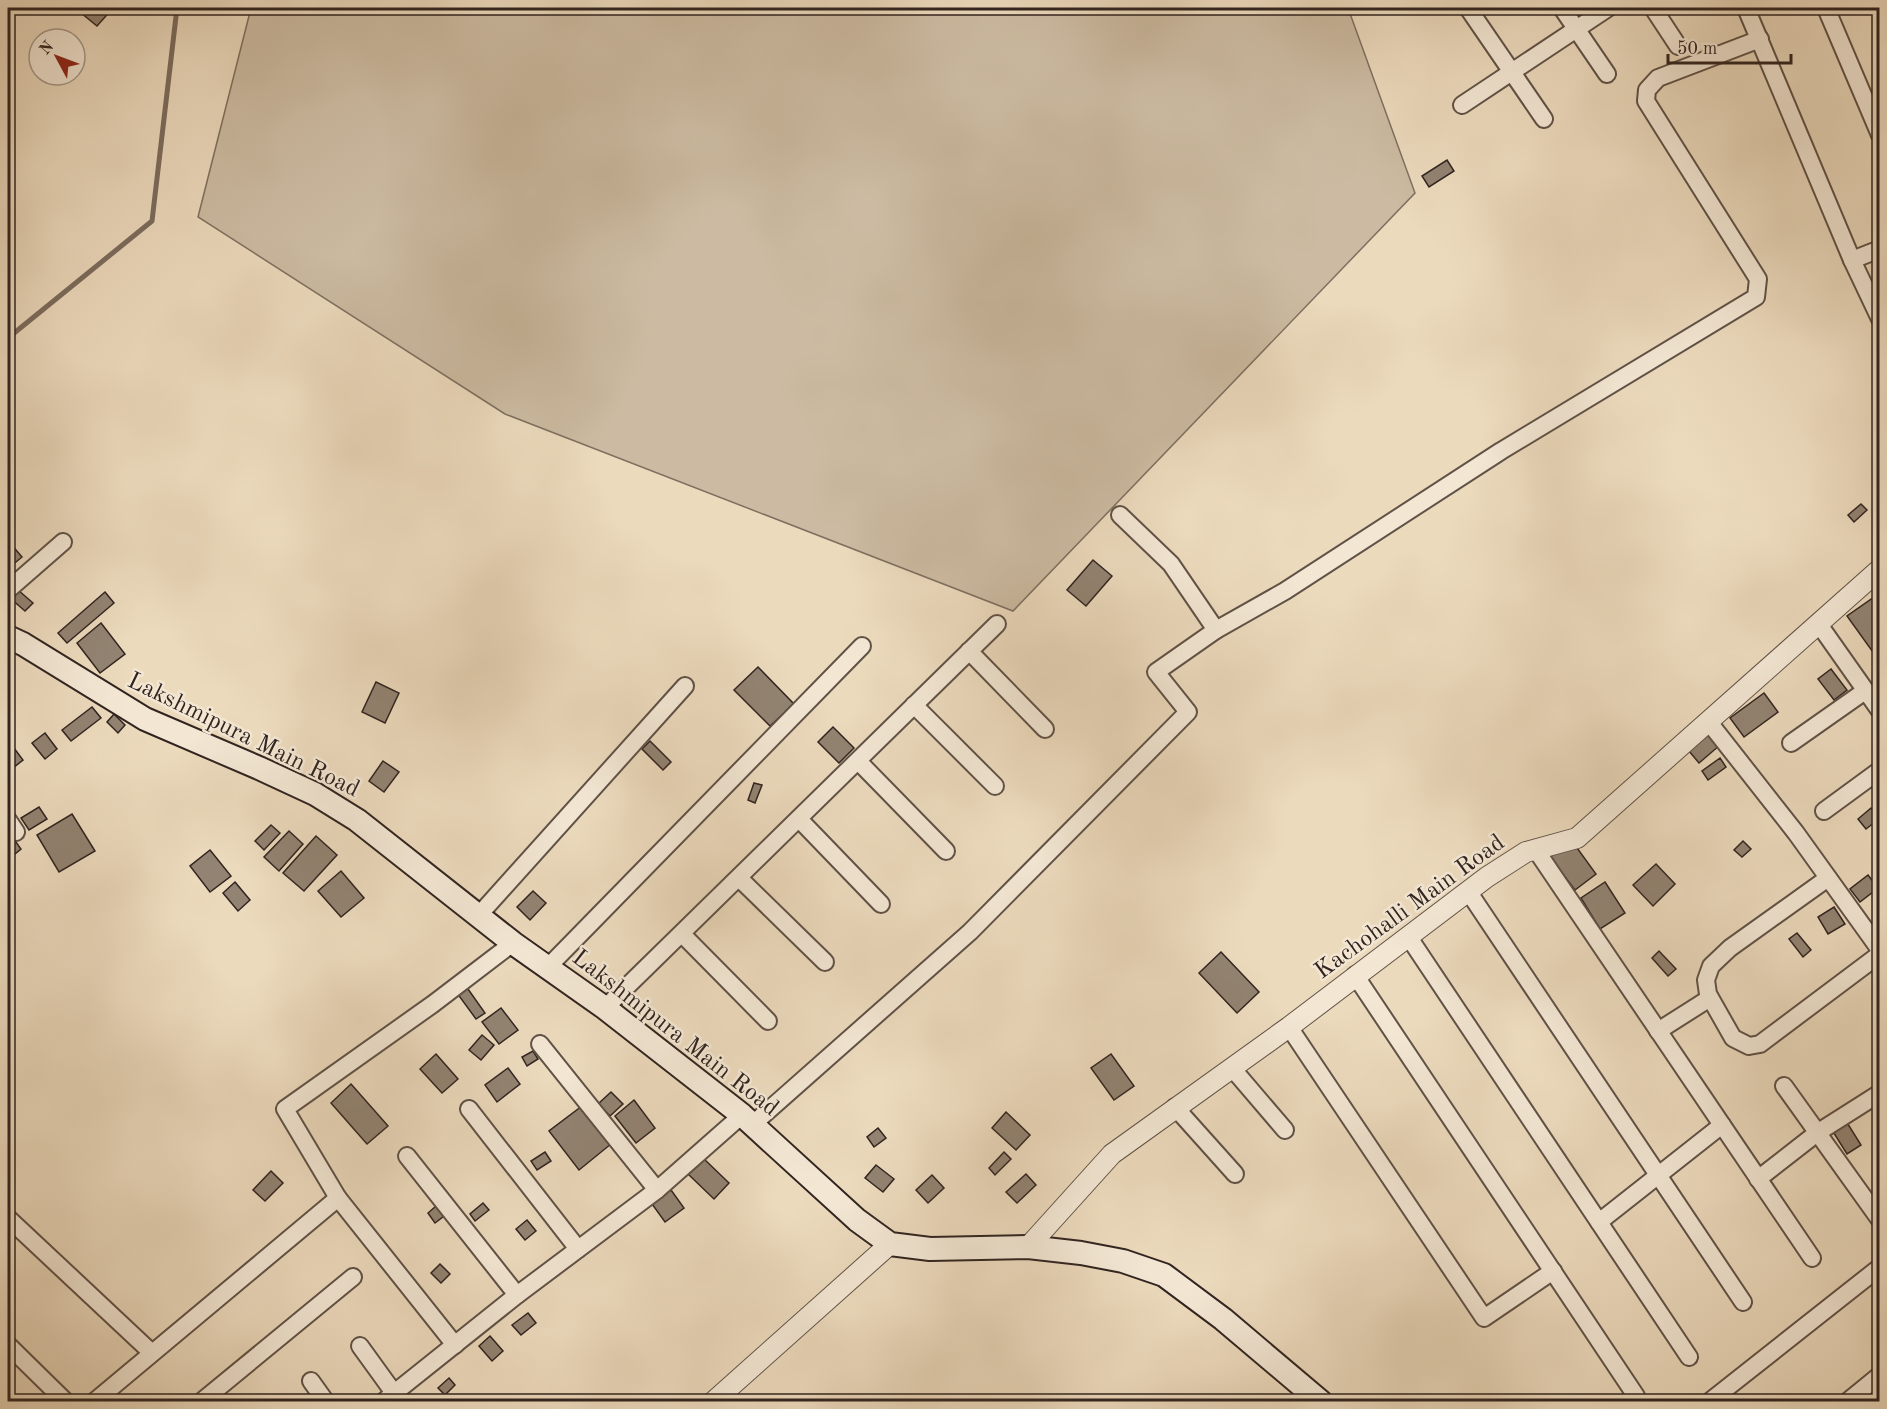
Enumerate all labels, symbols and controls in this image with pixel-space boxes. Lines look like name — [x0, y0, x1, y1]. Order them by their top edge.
north arrow — [27, 27, 87, 87]
scale bar — [1668, 27, 1791, 65]
text: N — [37, 38, 58, 58]
text: 50 m — [1677, 40, 1717, 58]
street label: Lakshmipura Main Road — [123, 669, 363, 802]
street label: Kachohalli Main Road — [1311, 831, 1510, 984]
street label: Lakshmipura Main Road — [567, 946, 783, 1121]

